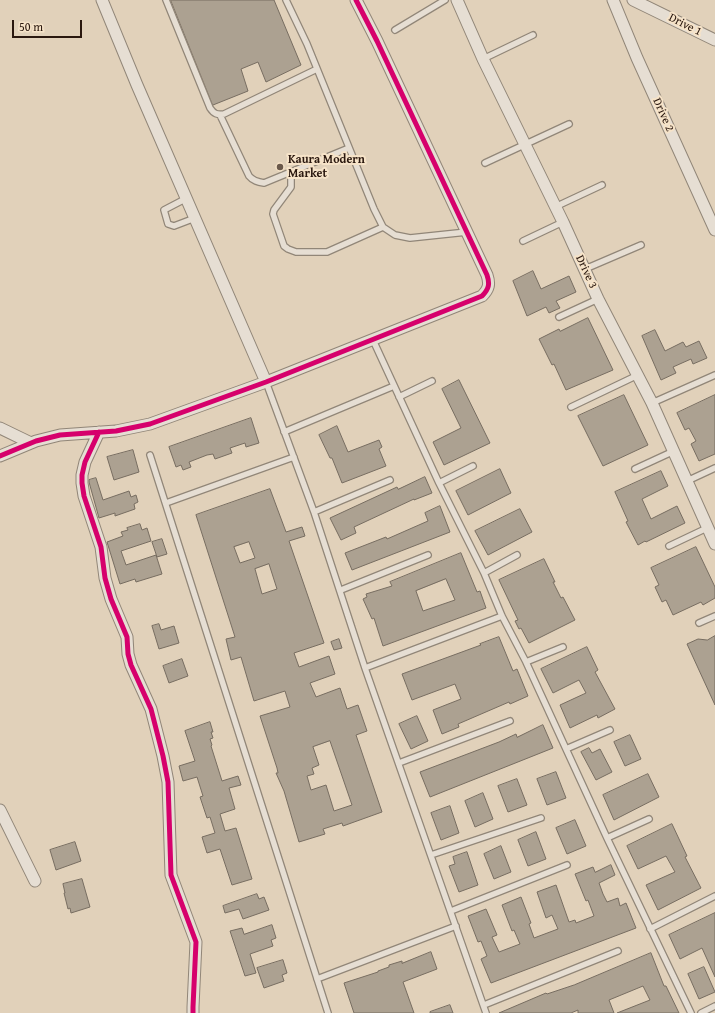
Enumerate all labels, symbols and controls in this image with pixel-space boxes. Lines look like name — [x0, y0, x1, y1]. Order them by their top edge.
street label: Drive 1 — [666, 11, 704, 39]
scale bar — [14, 12, 84, 38]
text: 50 m — [19, 18, 43, 35]
street label: Drive 2 — [649, 96, 677, 134]
place label: Kaura Modern Market — [288, 153, 365, 181]
marker: Kaura Modern Market — [275, 162, 285, 172]
street label: Drive 3 — [572, 253, 600, 291]

